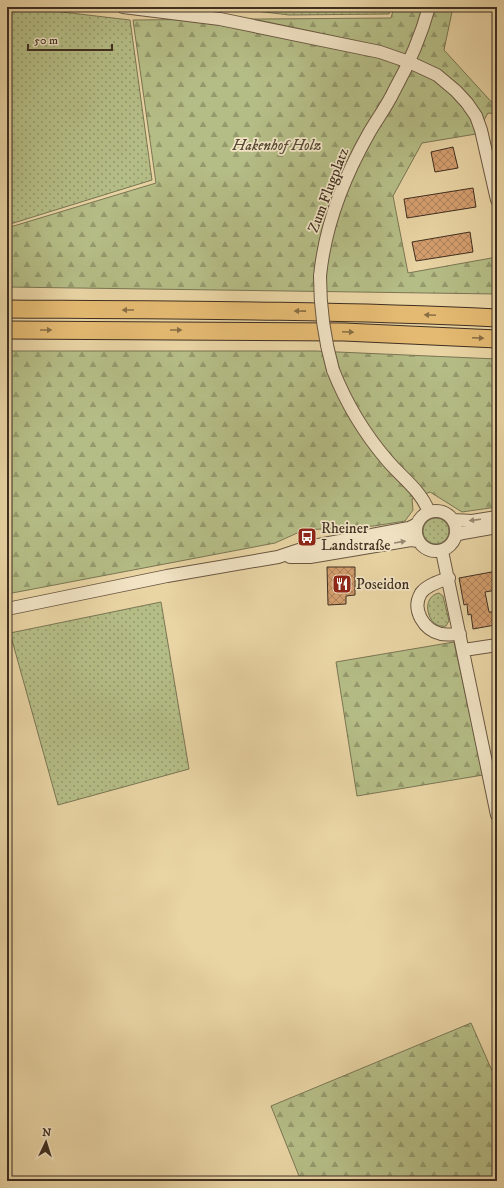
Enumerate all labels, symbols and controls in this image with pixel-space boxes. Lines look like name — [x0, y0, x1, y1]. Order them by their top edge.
scale bar — [28, 26, 112, 52]
text: 50 m — [34, 33, 58, 48]
park label: Hakenhof Holz — [231, 136, 322, 155]
street label: Zum Flugplatz — [304, 145, 353, 235]
one-way arrow — [121, 307, 134, 313]
one-way arrow — [293, 308, 306, 314]
one-way arrow — [424, 311, 436, 318]
one-way arrow — [40, 327, 53, 333]
one-way arrow — [170, 327, 183, 333]
one-way arrow — [342, 329, 355, 335]
one-way arrow — [472, 334, 484, 341]
one-way arrow — [469, 517, 481, 523]
place label: Rheiner Landstraße — [321, 519, 391, 555]
bus stop icon: Rheiner Landstraße — [296, 526, 318, 548]
one-way arrow — [394, 539, 406, 545]
restaurant icon: Poseidon — [331, 573, 353, 595]
place label: Poseidon — [356, 575, 410, 594]
north arrow — [26, 1122, 66, 1162]
text: N — [42, 1126, 52, 1140]

